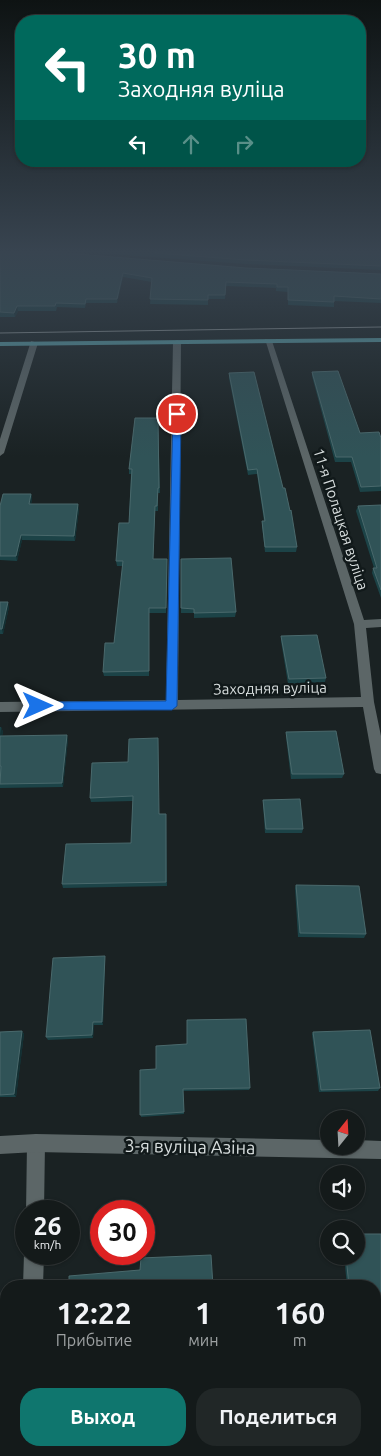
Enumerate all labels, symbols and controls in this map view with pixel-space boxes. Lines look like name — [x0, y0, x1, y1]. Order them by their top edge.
icon: left — [35, 35, 100, 100]
text: 30 m — [118, 35, 196, 75]
text: Заходняя вуліца — [118, 76, 285, 101]
icon: left — [124, 130, 152, 158]
icon: ahead — [177, 130, 205, 158]
icon: right — [230, 130, 258, 158]
pin — [156, 393, 198, 435]
icon: arrive — [163, 400, 191, 428]
street label: 11-я Полацкая вуліца — [310, 446, 372, 592]
position arrow — [11, 679, 63, 731]
street label: Заходняя вуліца — [213, 679, 327, 697]
north arrow — [320, 1110, 365, 1155]
map controls — [320, 1110, 365, 1265]
street label: 3-я вуліца Азіна — [124, 1135, 256, 1157]
button: sound — [320, 1165, 365, 1210]
speed limit sign: 30 — [90, 1200, 155, 1265]
text: 26 — [33, 1212, 62, 1240]
button: search — [320, 1220, 365, 1265]
text: km/h — [34, 1238, 61, 1251]
text: 12:22 — [57, 1296, 132, 1330]
text: 1 — [195, 1296, 212, 1330]
text: 160 — [274, 1296, 325, 1330]
text: Прибытие — [56, 1331, 132, 1349]
text: мин — [188, 1331, 219, 1349]
text: m — [293, 1331, 307, 1349]
button: Выход — [20, 1388, 186, 1446]
button: Поделиться — [196, 1388, 361, 1446]

